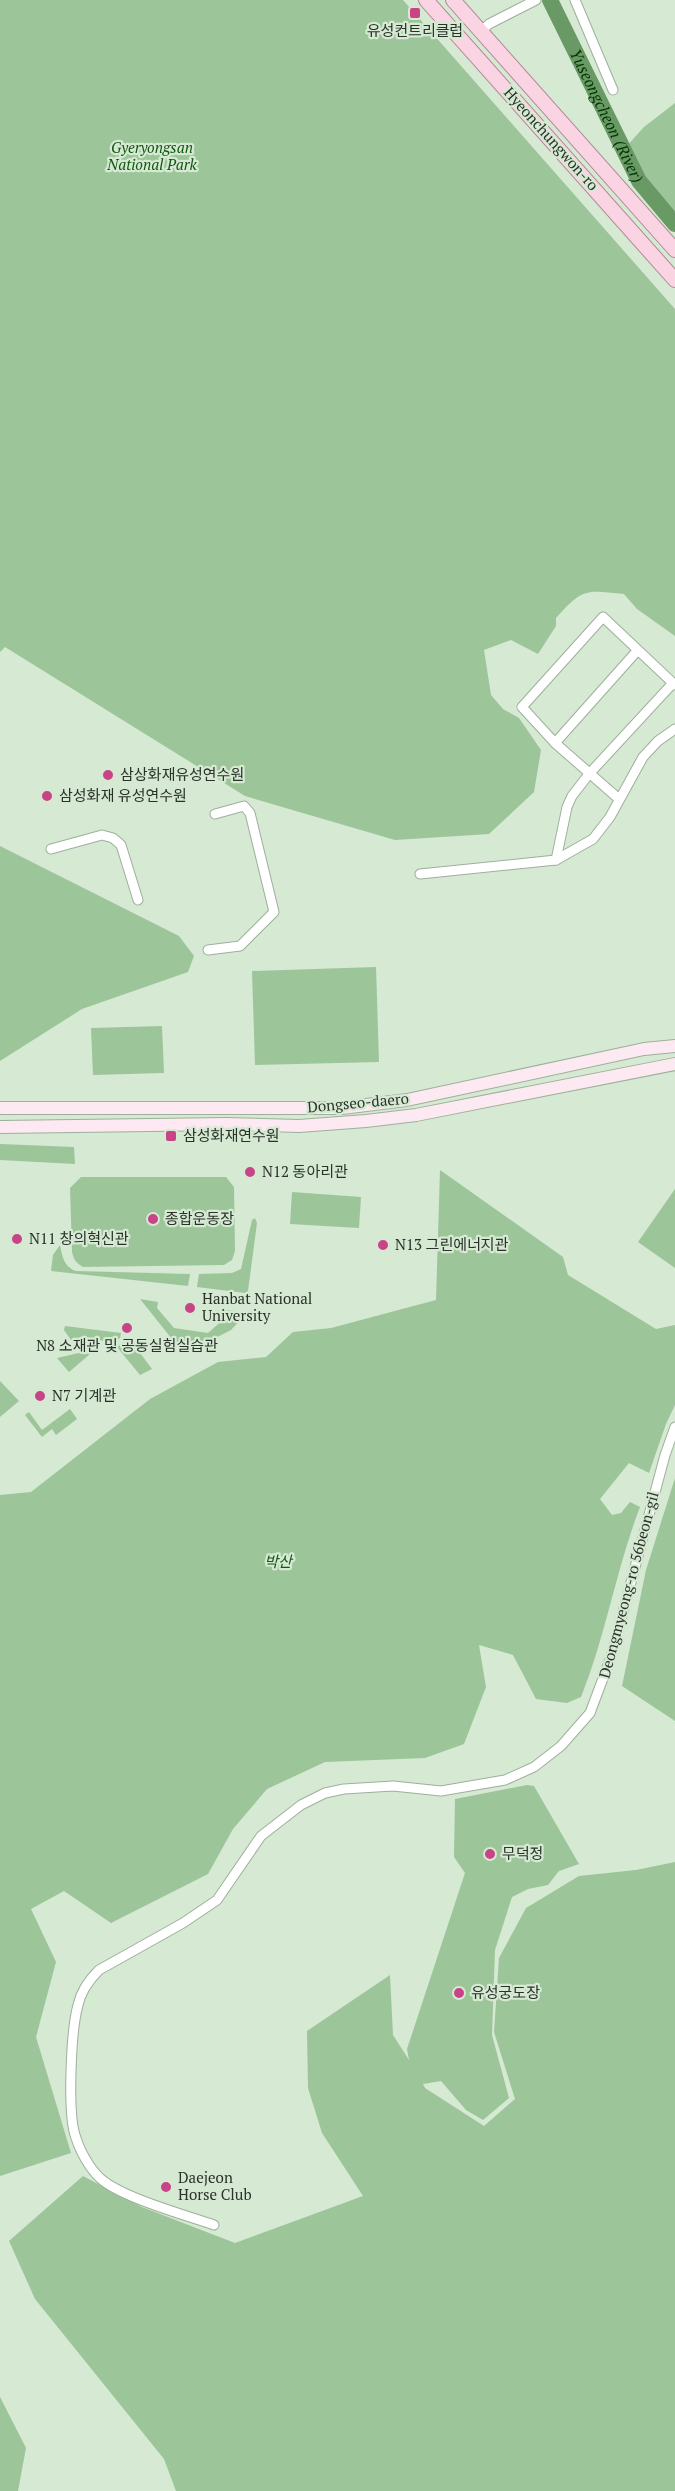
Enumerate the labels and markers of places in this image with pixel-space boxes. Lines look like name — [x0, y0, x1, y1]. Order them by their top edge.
marker: 유성컨트리클럽 — [408, 6, 422, 20]
place label: 유성컨트리클럽 — [367, 20, 463, 40]
place label: 삼상화재유성연수원 — [120, 764, 244, 784]
marker: 삼상화재유성연수원 — [101, 768, 115, 782]
place label: 삼성화재 유성연수원 — [59, 785, 187, 805]
marker: 삼성화재 유성연수원 — [40, 789, 54, 803]
place label: 삼성화재연수원 — [183, 1125, 280, 1145]
marker: 삼성화재연수원 — [164, 1129, 178, 1143]
place label: N12 동아리관 — [262, 1161, 348, 1181]
marker: N12 동아리관 — [243, 1165, 257, 1179]
place label: 종합운동장 — [165, 1208, 234, 1228]
marker: 종합운동장 — [146, 1212, 160, 1226]
place label: N11 창의혁신관 — [29, 1228, 129, 1248]
marker: N11 창의혁신관 — [10, 1232, 24, 1246]
place label: N13 그린에너지관 — [395, 1234, 509, 1254]
marker: N13 그린에너지관 — [376, 1238, 390, 1252]
place label: Hanbat National University — [202, 1288, 312, 1325]
marker: Hanbat National University — [183, 1301, 197, 1315]
marker: N8 소재관 및 공동실험실습관 — [120, 1321, 134, 1335]
place label: N8 소재관 및 공동실험실습관 — [36, 1335, 218, 1355]
place label: N7 기계관 — [52, 1385, 116, 1405]
marker: N7 기계관 — [33, 1389, 47, 1403]
place label: 무덕정 — [502, 1843, 543, 1863]
marker: 무덕정 — [483, 1847, 497, 1861]
place label: 유성궁도장 — [471, 1982, 540, 2002]
marker: 유성궁도장 — [452, 1986, 466, 2000]
place label: Daejeon Horse Club — [178, 2167, 252, 2204]
marker: Daejeon Horse Club — [159, 2180, 173, 2194]

